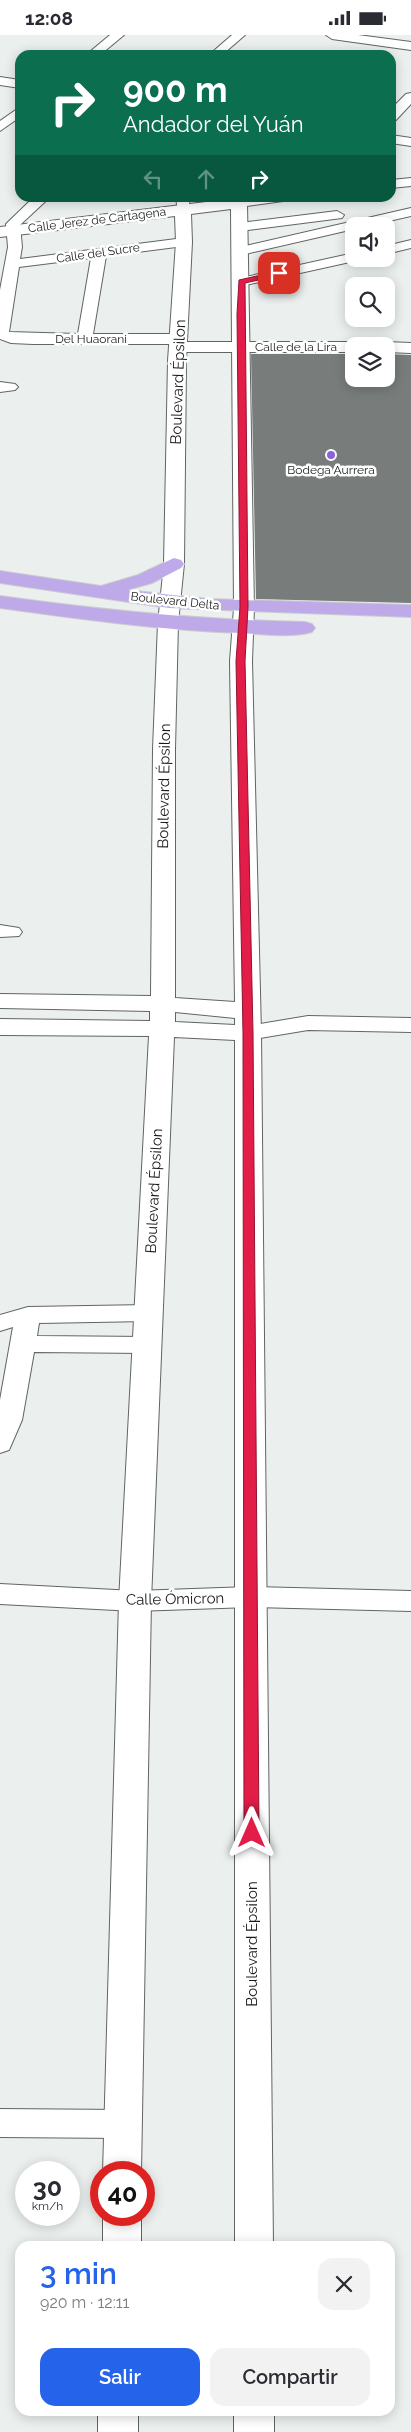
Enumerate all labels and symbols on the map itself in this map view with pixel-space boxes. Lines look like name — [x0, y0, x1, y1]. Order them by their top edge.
street label: Calle Jerez de Cartagena — [27, 205, 167, 235]
street label: Calle del Sucre — [55, 240, 141, 266]
pin — [258, 252, 300, 294]
street label: Boulevard Épsilon — [167, 319, 189, 445]
street label: Del Huaorani — [55, 332, 127, 346]
street label: Calle de la Lira — [255, 340, 337, 354]
marker: Bodega Aurrera — [325, 449, 337, 461]
place label: Bodega Aurrera — [287, 463, 375, 477]
street label: Boulevard Delta — [130, 589, 220, 613]
street label: Boulevard Épsilon — [154, 723, 174, 849]
street label: Boulevard Épsilon — [142, 1128, 166, 1254]
street label: Calle Ómicron — [126, 1589, 224, 1609]
position arrow — [225, 1806, 277, 1858]
street label: Boulevard Épsilon — [243, 1881, 261, 2007]
speed limit sign: 40 — [90, 2161, 155, 2226]

